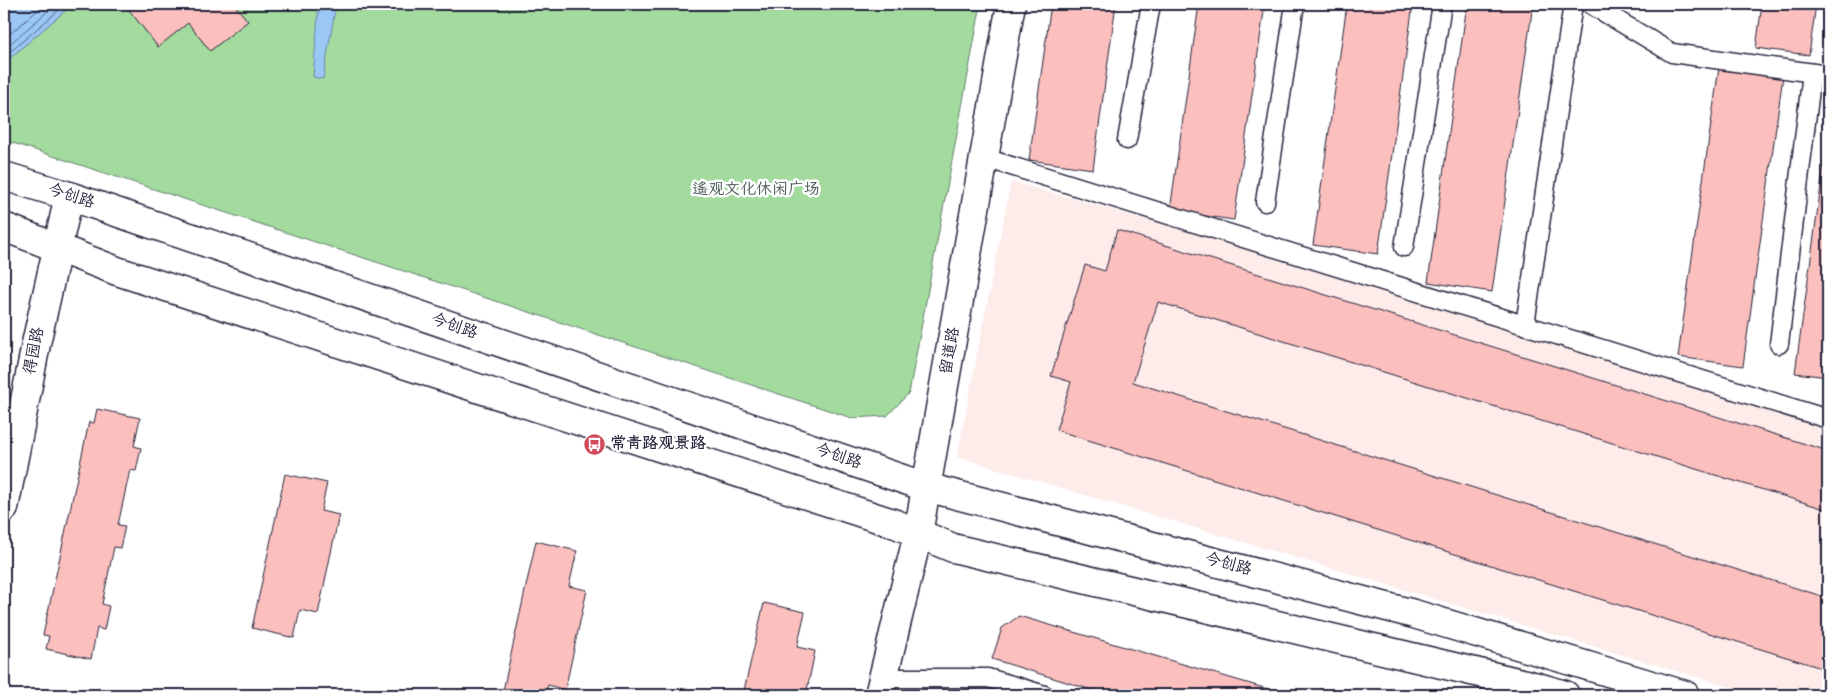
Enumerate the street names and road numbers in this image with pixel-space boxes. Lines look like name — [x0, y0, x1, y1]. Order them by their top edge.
street label: 今创路 — [45, 179, 97, 215]
street label: 今创路 — [428, 308, 480, 346]
street label: 得园路 — [19, 325, 51, 377]
street label: 留道路 — [936, 325, 966, 377]
street label: 今创路 — [812, 438, 864, 476]
street label: 今创路 — [1202, 548, 1254, 582]

